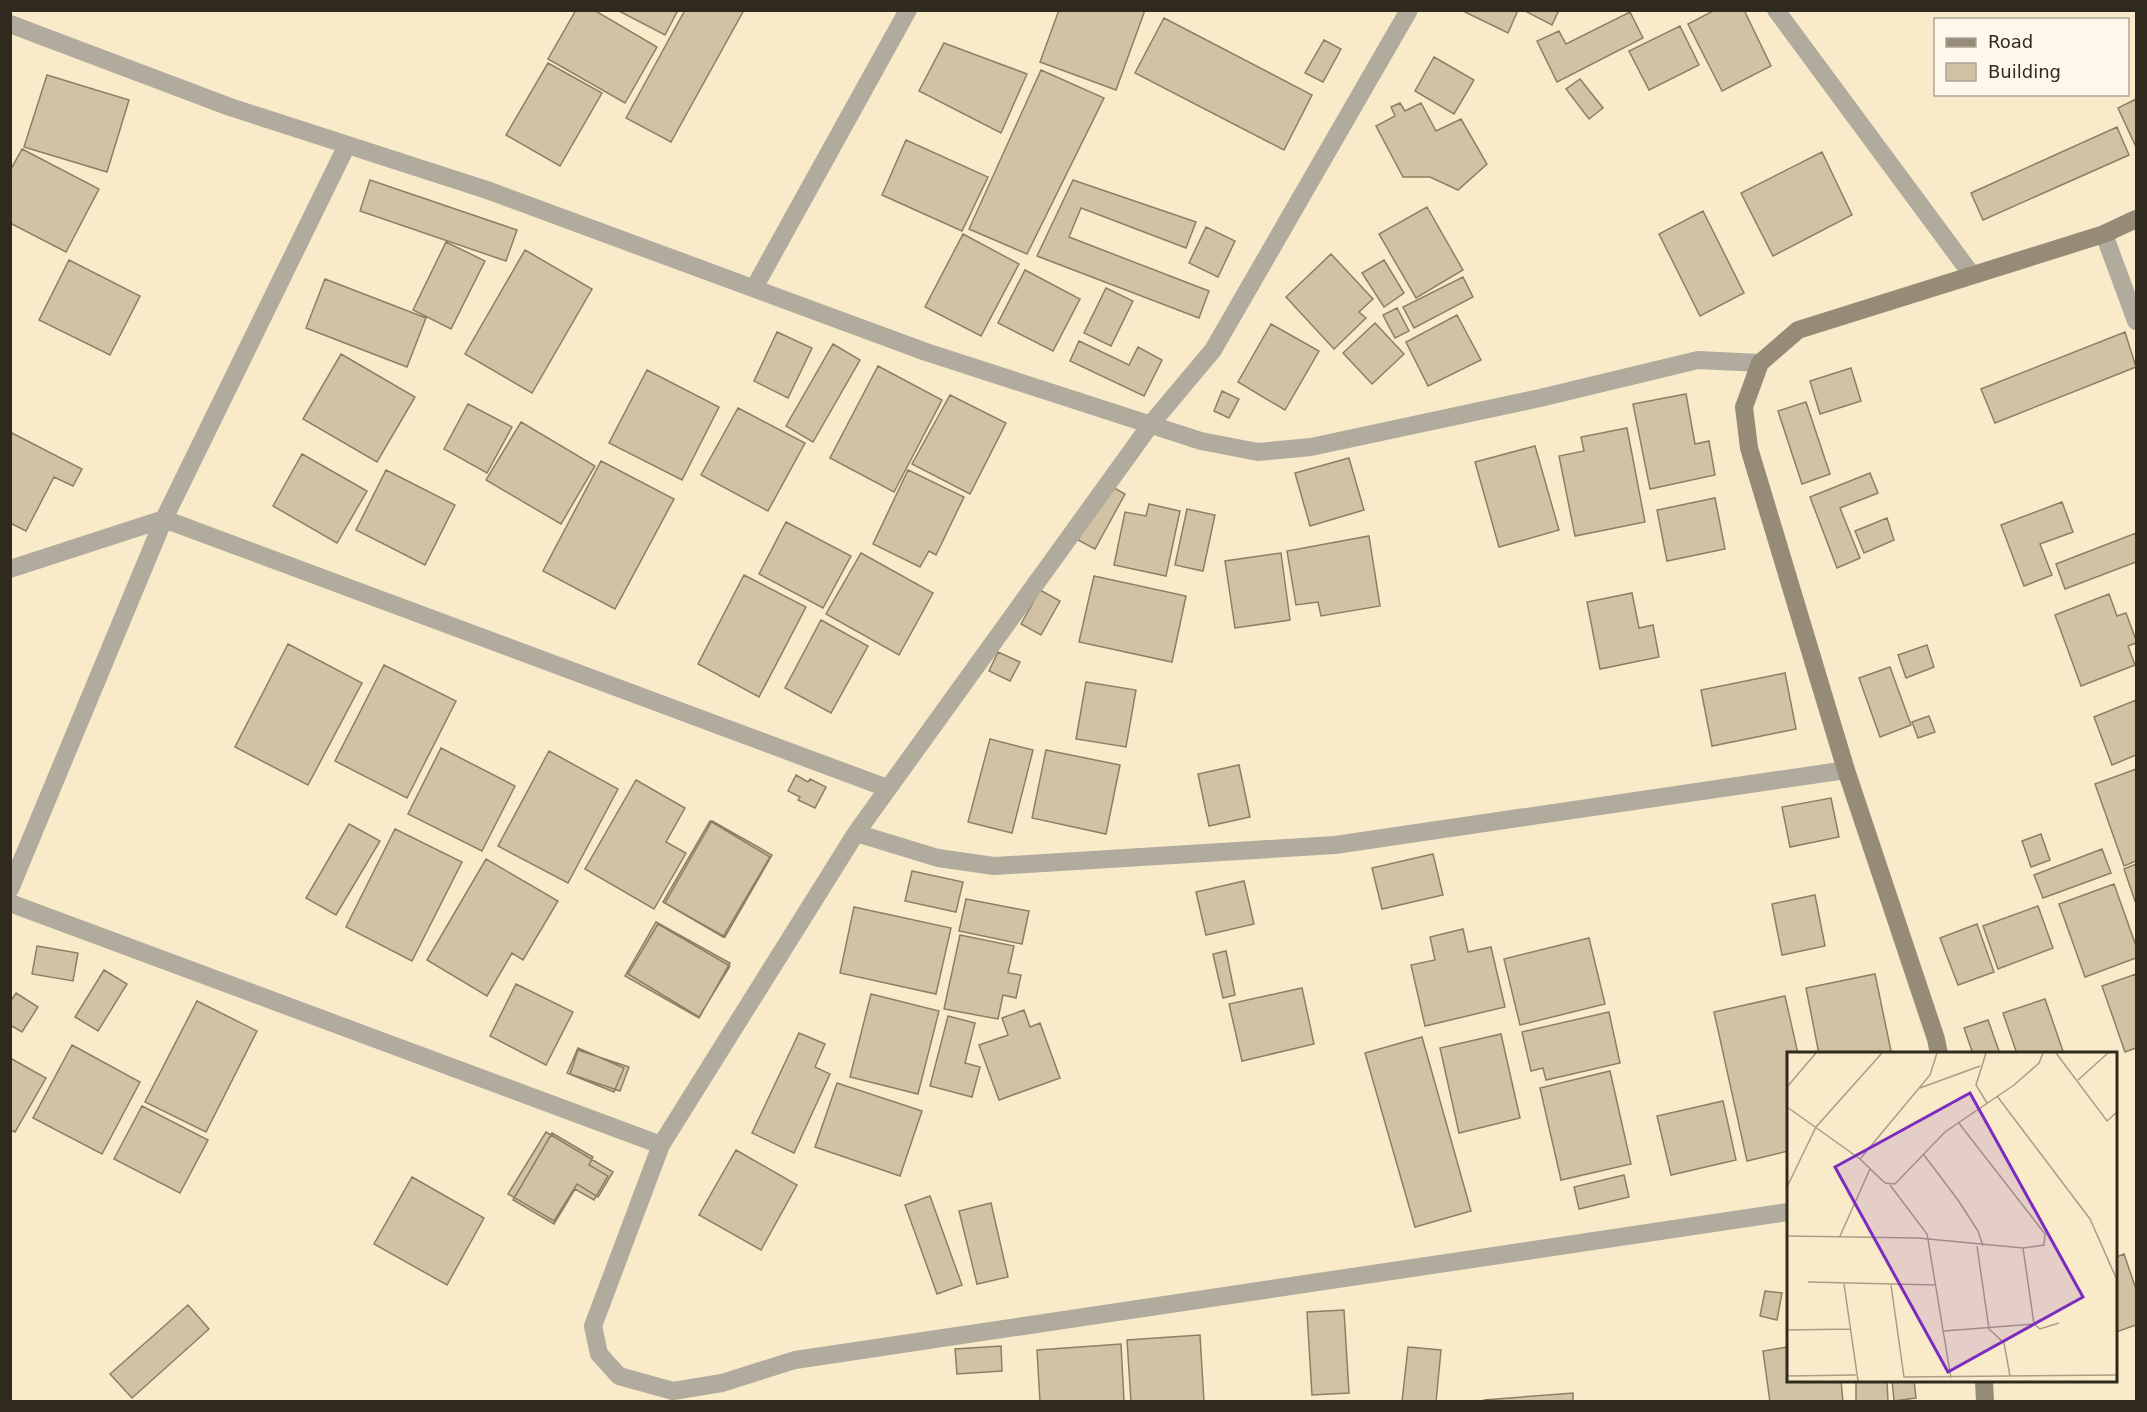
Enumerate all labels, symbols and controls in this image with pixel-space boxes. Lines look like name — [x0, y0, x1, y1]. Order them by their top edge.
legend — [1934, 18, 2129, 96]
text: Road — [1988, 31, 2033, 52]
text: Building — [1988, 61, 2061, 82]
inset map — [1787, 1052, 2117, 1382]

